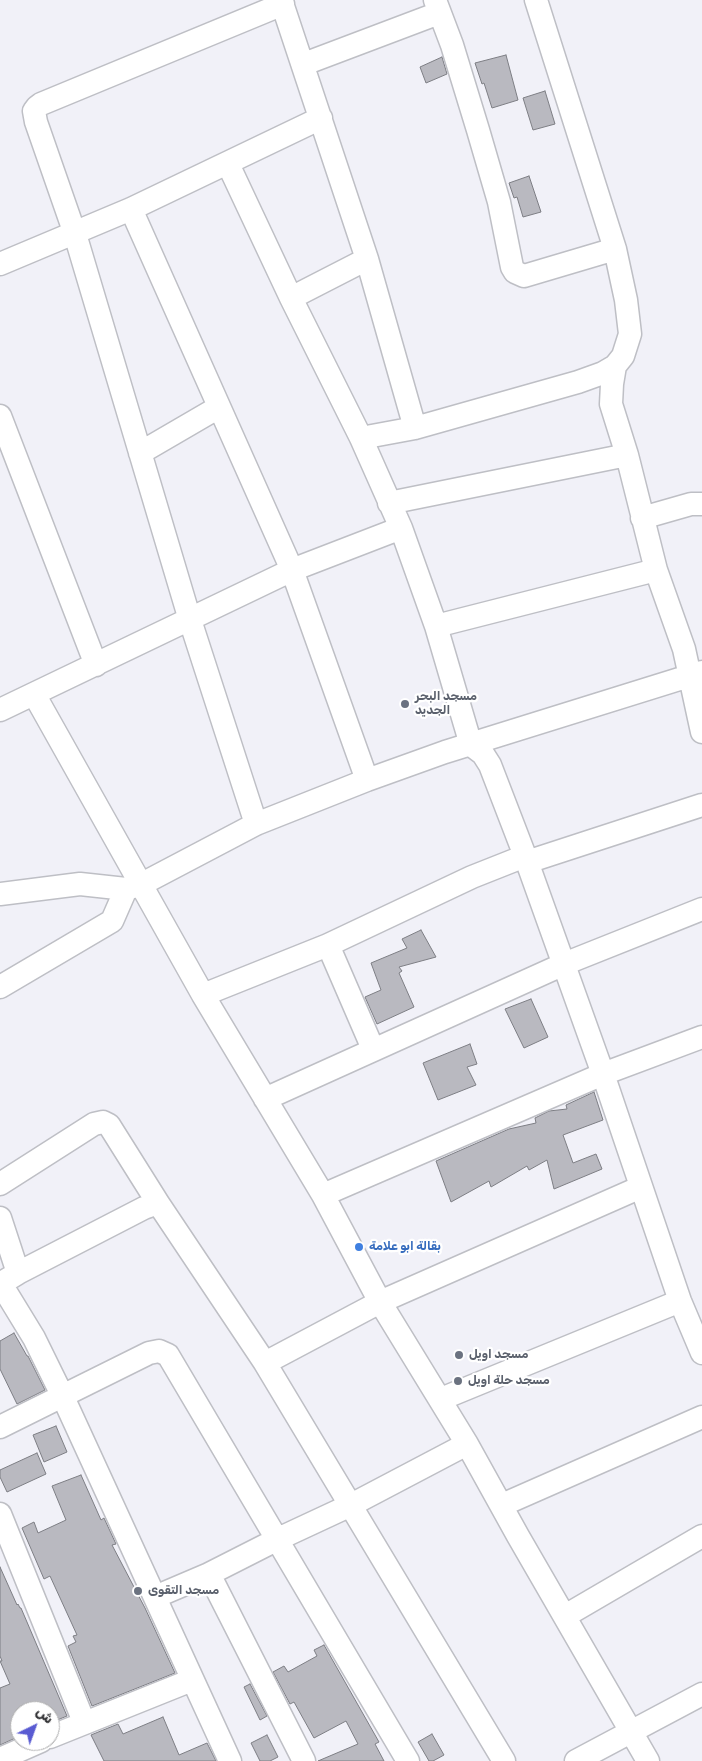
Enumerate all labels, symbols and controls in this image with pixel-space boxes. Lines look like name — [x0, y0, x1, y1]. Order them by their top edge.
place label: مسجد البحر الجديد — [415, 690, 477, 718]
marker: مسجد البحر الجديد — [399, 698, 411, 710]
place label: بقالة ابو علامة — [369, 1240, 441, 1254]
marker: بقالة ابو علامة — [353, 1241, 365, 1253]
place label: مسجد اويل — [469, 1348, 528, 1362]
marker: مسجد اويل — [453, 1349, 465, 1361]
place label: مسجد حلة اويل — [468, 1374, 550, 1388]
marker: مسجد حلة اويل — [452, 1375, 464, 1387]
place label: مسجد التقوى — [148, 1584, 219, 1598]
marker: مسجد التقوى — [132, 1585, 144, 1597]
north arrow — [10, 1701, 60, 1751]
text: ش — [32, 1703, 57, 1727]

